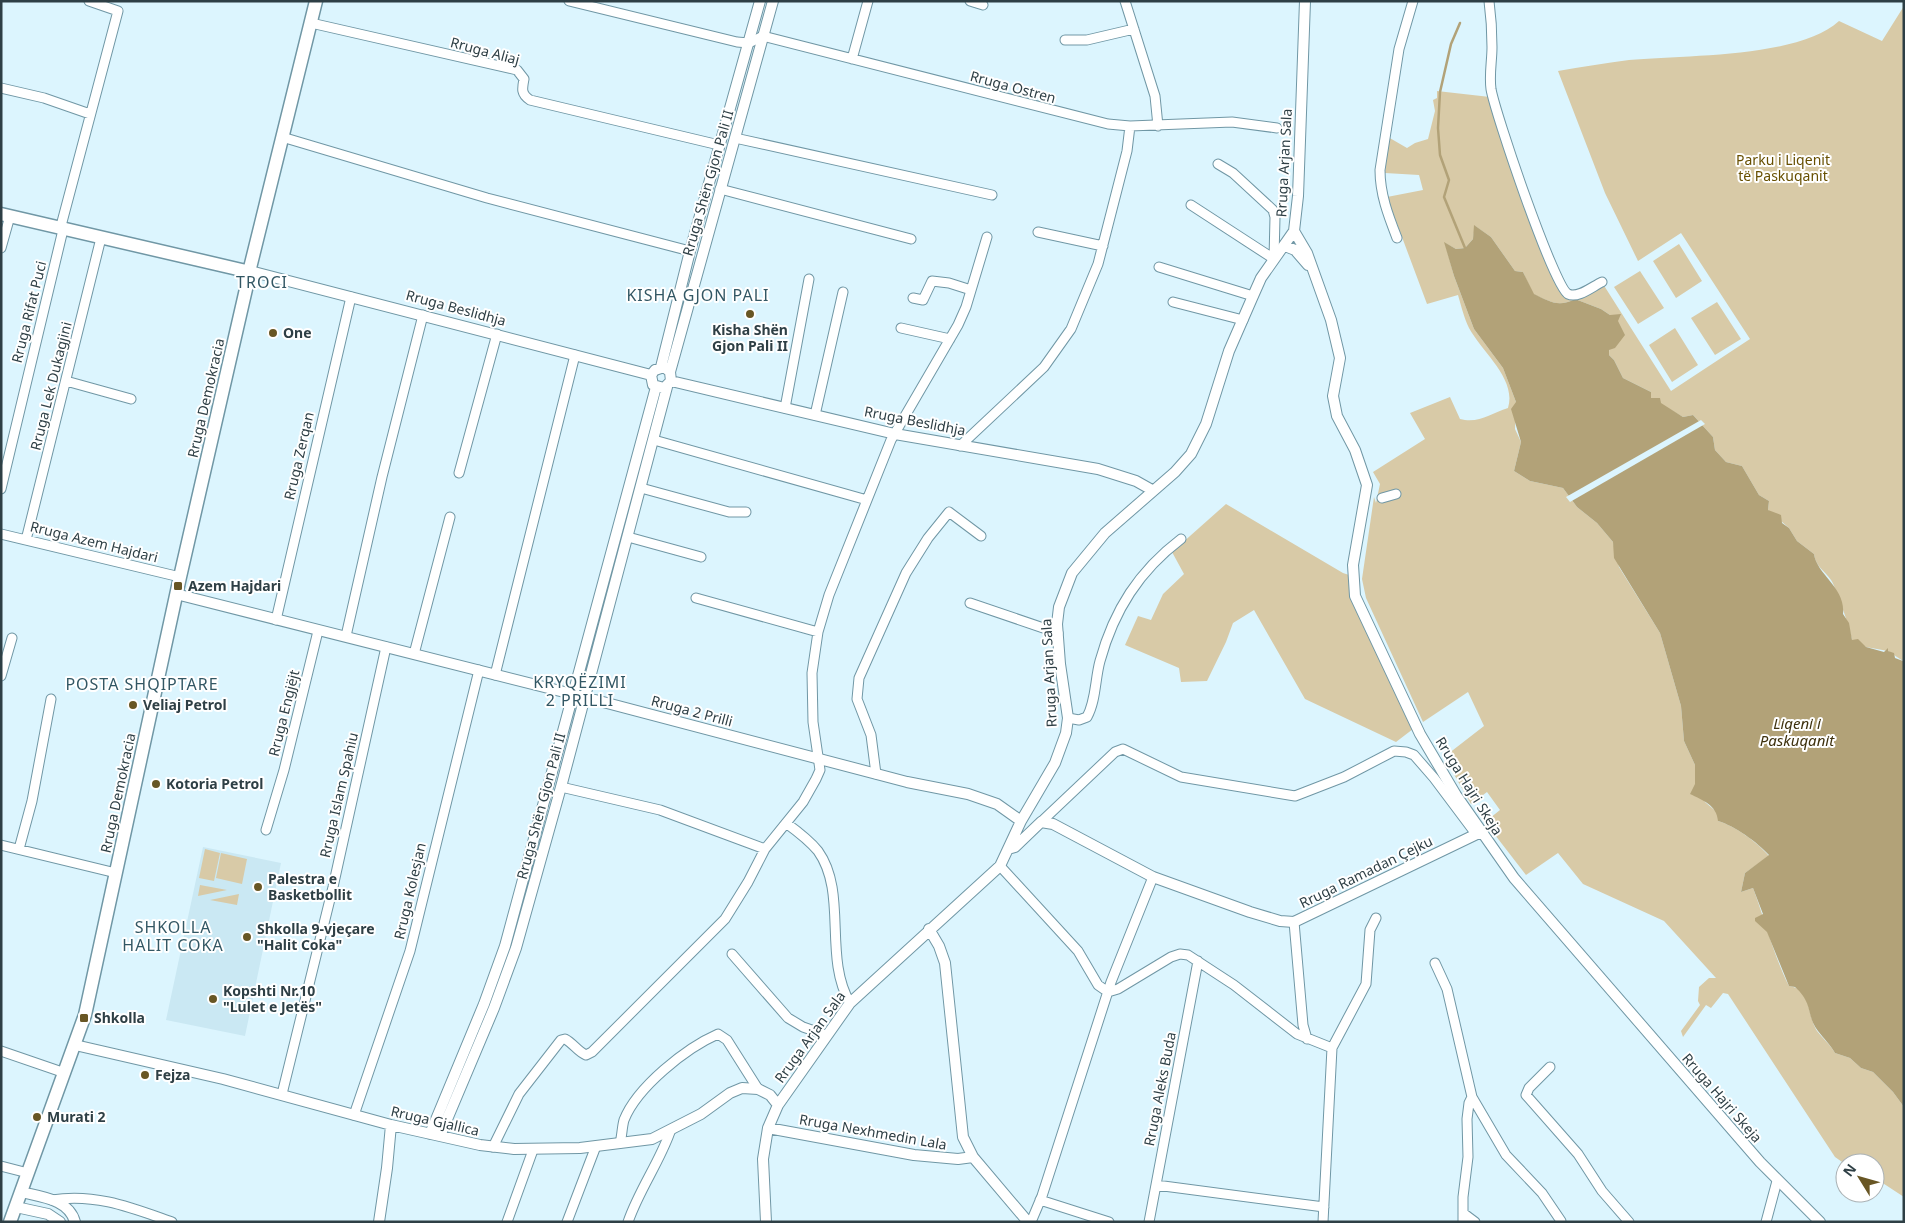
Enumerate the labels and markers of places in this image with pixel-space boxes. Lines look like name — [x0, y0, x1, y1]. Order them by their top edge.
marker: Kisha Shën Gjon Pali II — [744, 308, 756, 320]
place label: Kisha Shën Gjon Pali II — [712, 320, 788, 355]
place label: One — [283, 323, 312, 342]
marker: One — [267, 327, 279, 339]
place label: Azem Hajdari — [188, 576, 281, 595]
marker: Azem Hajdari — [172, 580, 184, 592]
place label: Veliaj Petrol — [143, 695, 227, 714]
marker: Veliaj Petrol — [127, 699, 139, 711]
place label: Kotoria Petrol — [166, 774, 263, 793]
marker: Kotoria Petrol — [150, 778, 162, 790]
place label: Palestra e Basketbollit — [268, 869, 352, 904]
marker: Palestra e Basketbollit — [252, 881, 264, 893]
place label: Shkolla 9-vjeçare "Halit Coka" — [257, 919, 375, 954]
marker: Shkolla 9-vjeçare "Halit Coka" — [241, 931, 253, 943]
place label: Kopshti Nr.10 "Lulet e Jetës" — [223, 981, 322, 1016]
marker: Kopshti Nr.10 "Lulet e Jetës" — [207, 993, 219, 1005]
place label: Shkolla — [94, 1008, 145, 1027]
marker: Shkolla — [78, 1012, 90, 1024]
place label: Fejza — [155, 1065, 191, 1084]
marker: Fejza — [139, 1069, 151, 1081]
place label: Murati 2 — [47, 1107, 106, 1126]
marker: Murati 2 — [31, 1111, 43, 1123]

